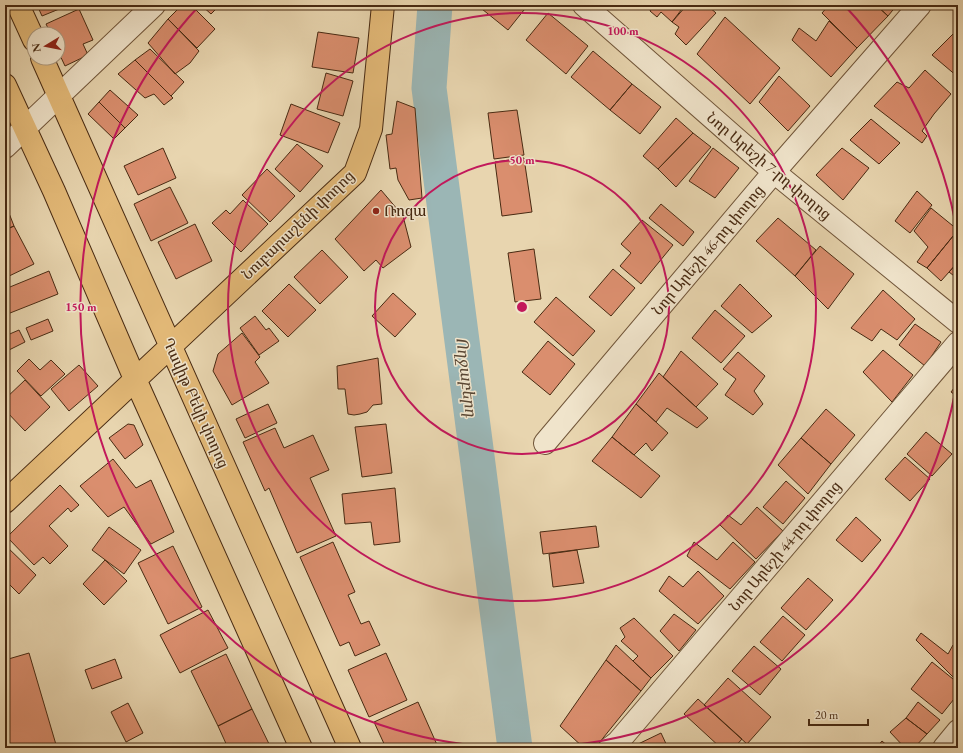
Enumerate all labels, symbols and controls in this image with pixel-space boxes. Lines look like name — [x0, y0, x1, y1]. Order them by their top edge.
text: 100 m — [607, 23, 639, 39]
north arrow — [26, 26, 66, 66]
text: N — [28, 42, 44, 53]
street label: Նոր Արեշի 7-րդ փողոց — [703, 108, 836, 223]
text: 50 m — [509, 152, 535, 168]
street label: Նուբարաշենի փողոց — [237, 166, 358, 283]
street label: Նոր Արեշի 46-րդ փողոց — [648, 181, 768, 319]
place label: Ռոզա — [384, 201, 426, 220]
marker: Ռոզա — [371, 206, 381, 216]
text: 150 m — [65, 299, 97, 315]
centre of rings — [515, 300, 529, 314]
street label: Դավիթ Բեկի փողոց — [159, 335, 234, 471]
water label: Ողջաբերդ — [451, 336, 482, 419]
street label: Նոր Արեշի 44-րդ փողոց — [725, 477, 845, 615]
scale bar — [809, 701, 868, 727]
text: 20 m — [815, 707, 839, 723]

